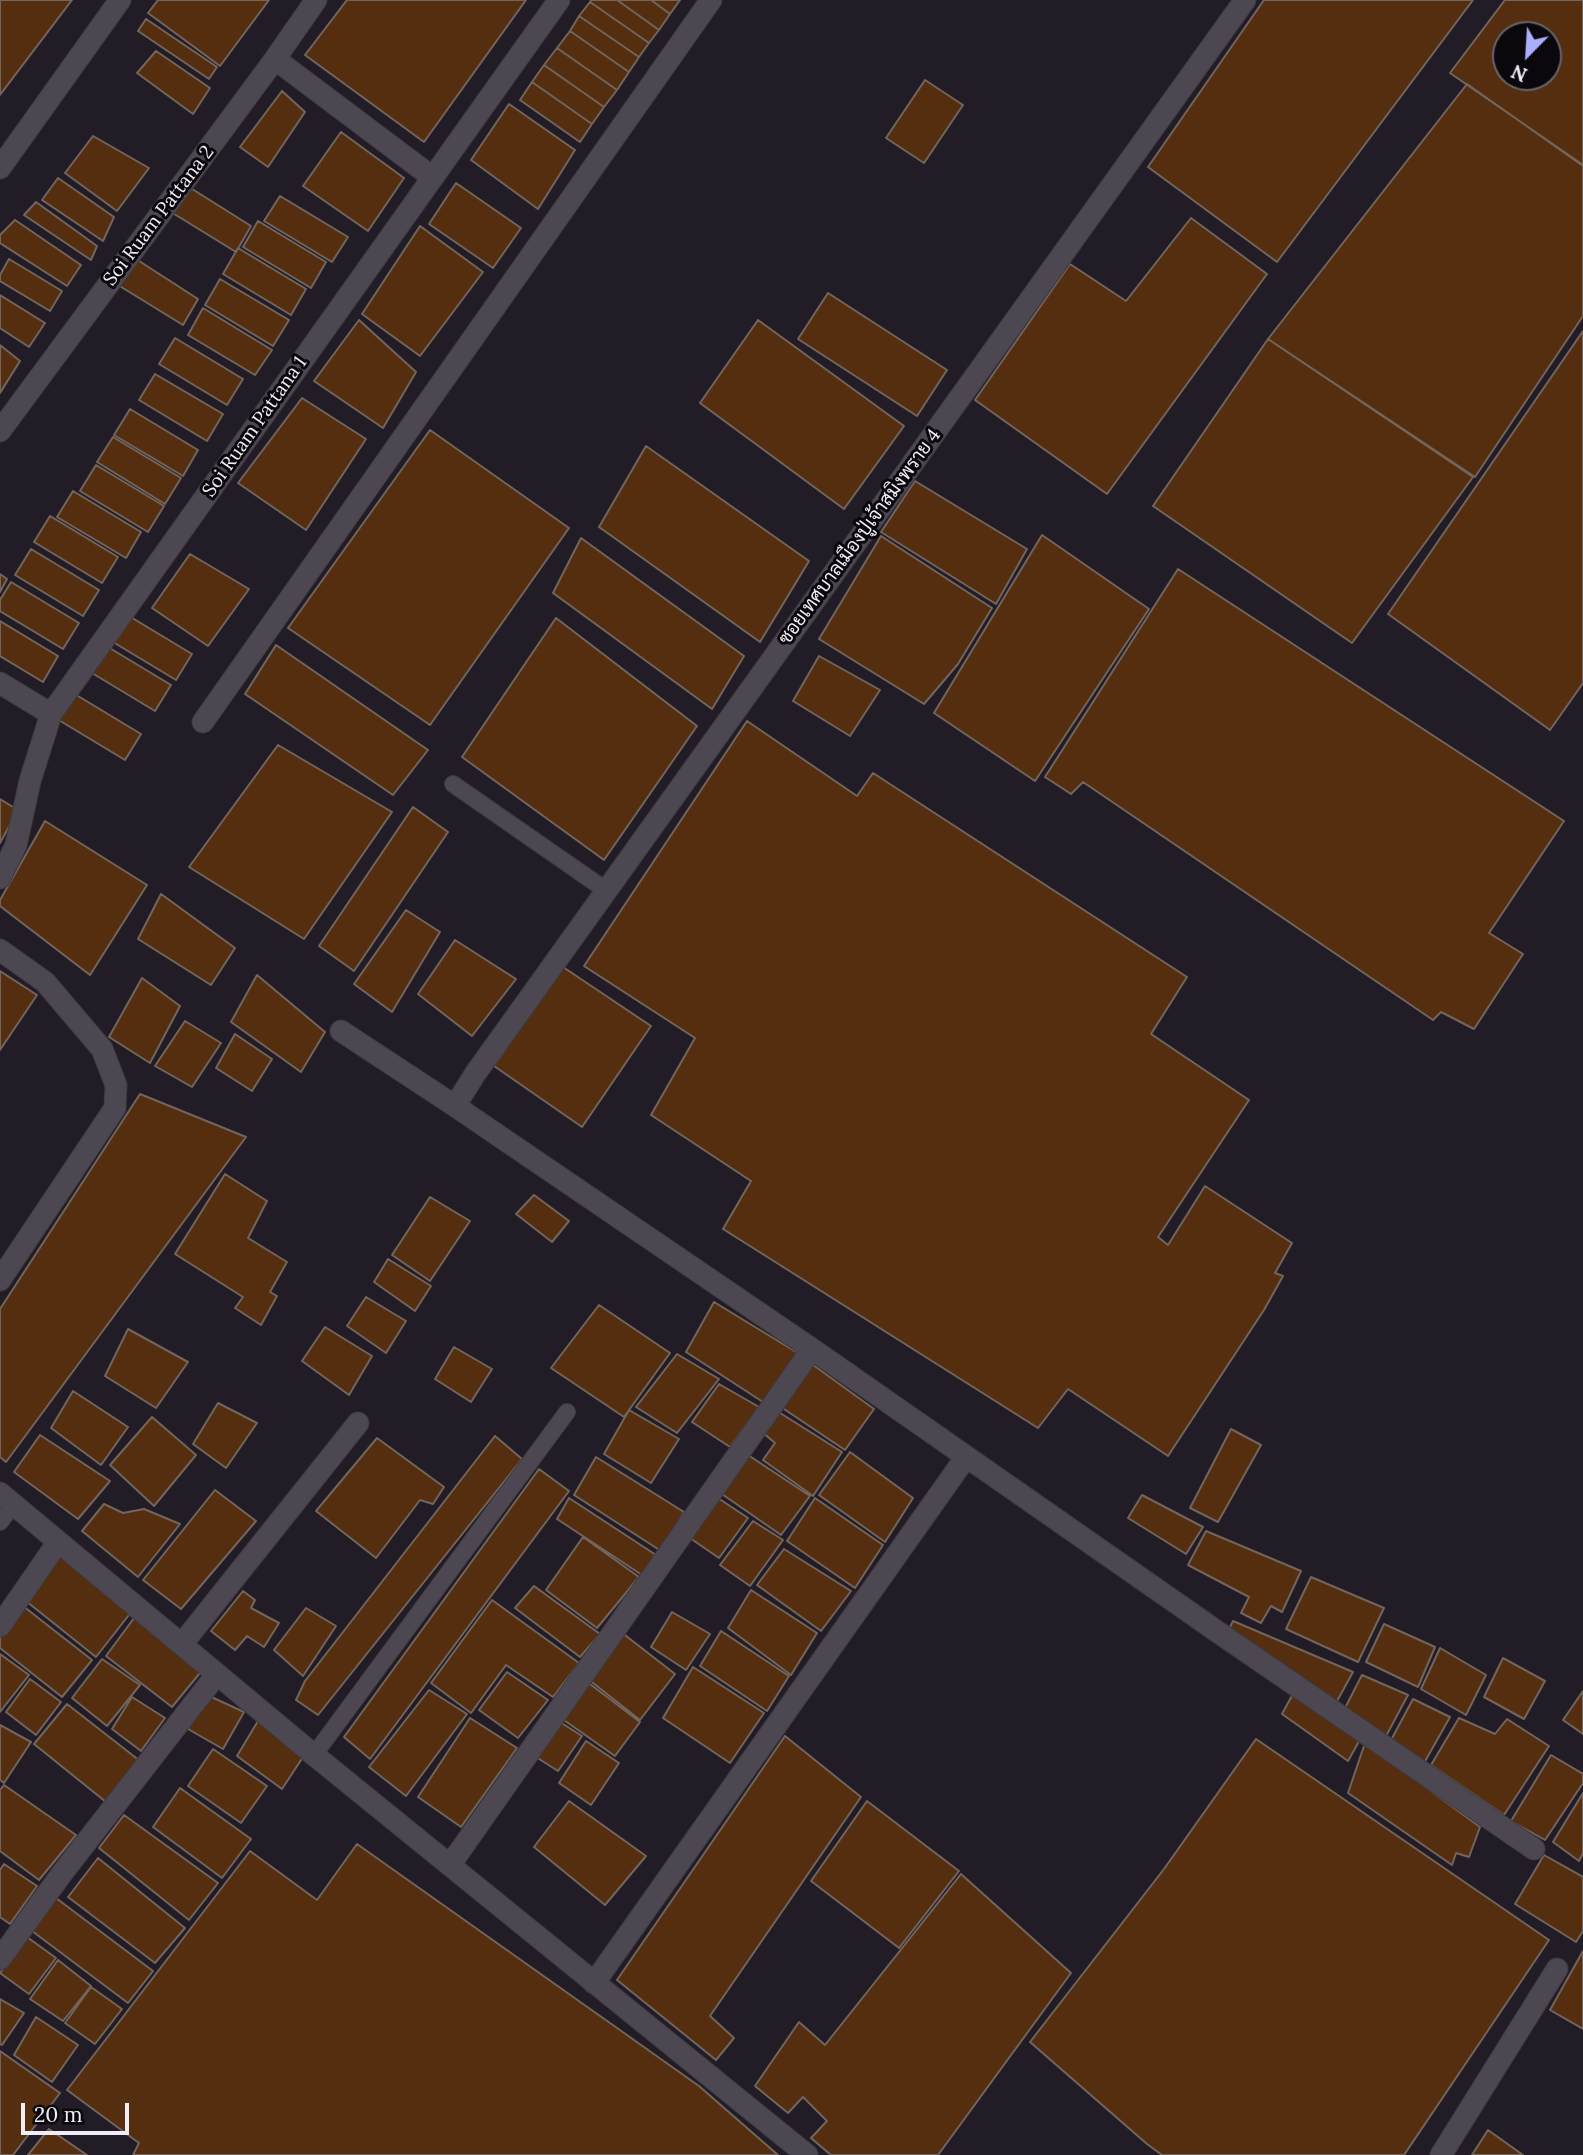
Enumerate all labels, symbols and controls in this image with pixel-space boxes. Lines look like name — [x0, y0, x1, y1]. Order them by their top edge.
north arrow — [1492, 21, 1562, 91]
text: N — [1508, 59, 1531, 87]
street label: Soi Ruam Pattana 2 — [99, 141, 219, 291]
street label: Soi Ruam Pattana 1 — [198, 352, 312, 502]
street label: ซอยเทศบาลเมืองปู่เจ้าสมิงพราย 4 — [774, 425, 946, 649]
scale bar — [24, 2088, 133, 2132]
text: 20 m — [34, 2101, 83, 2128]

